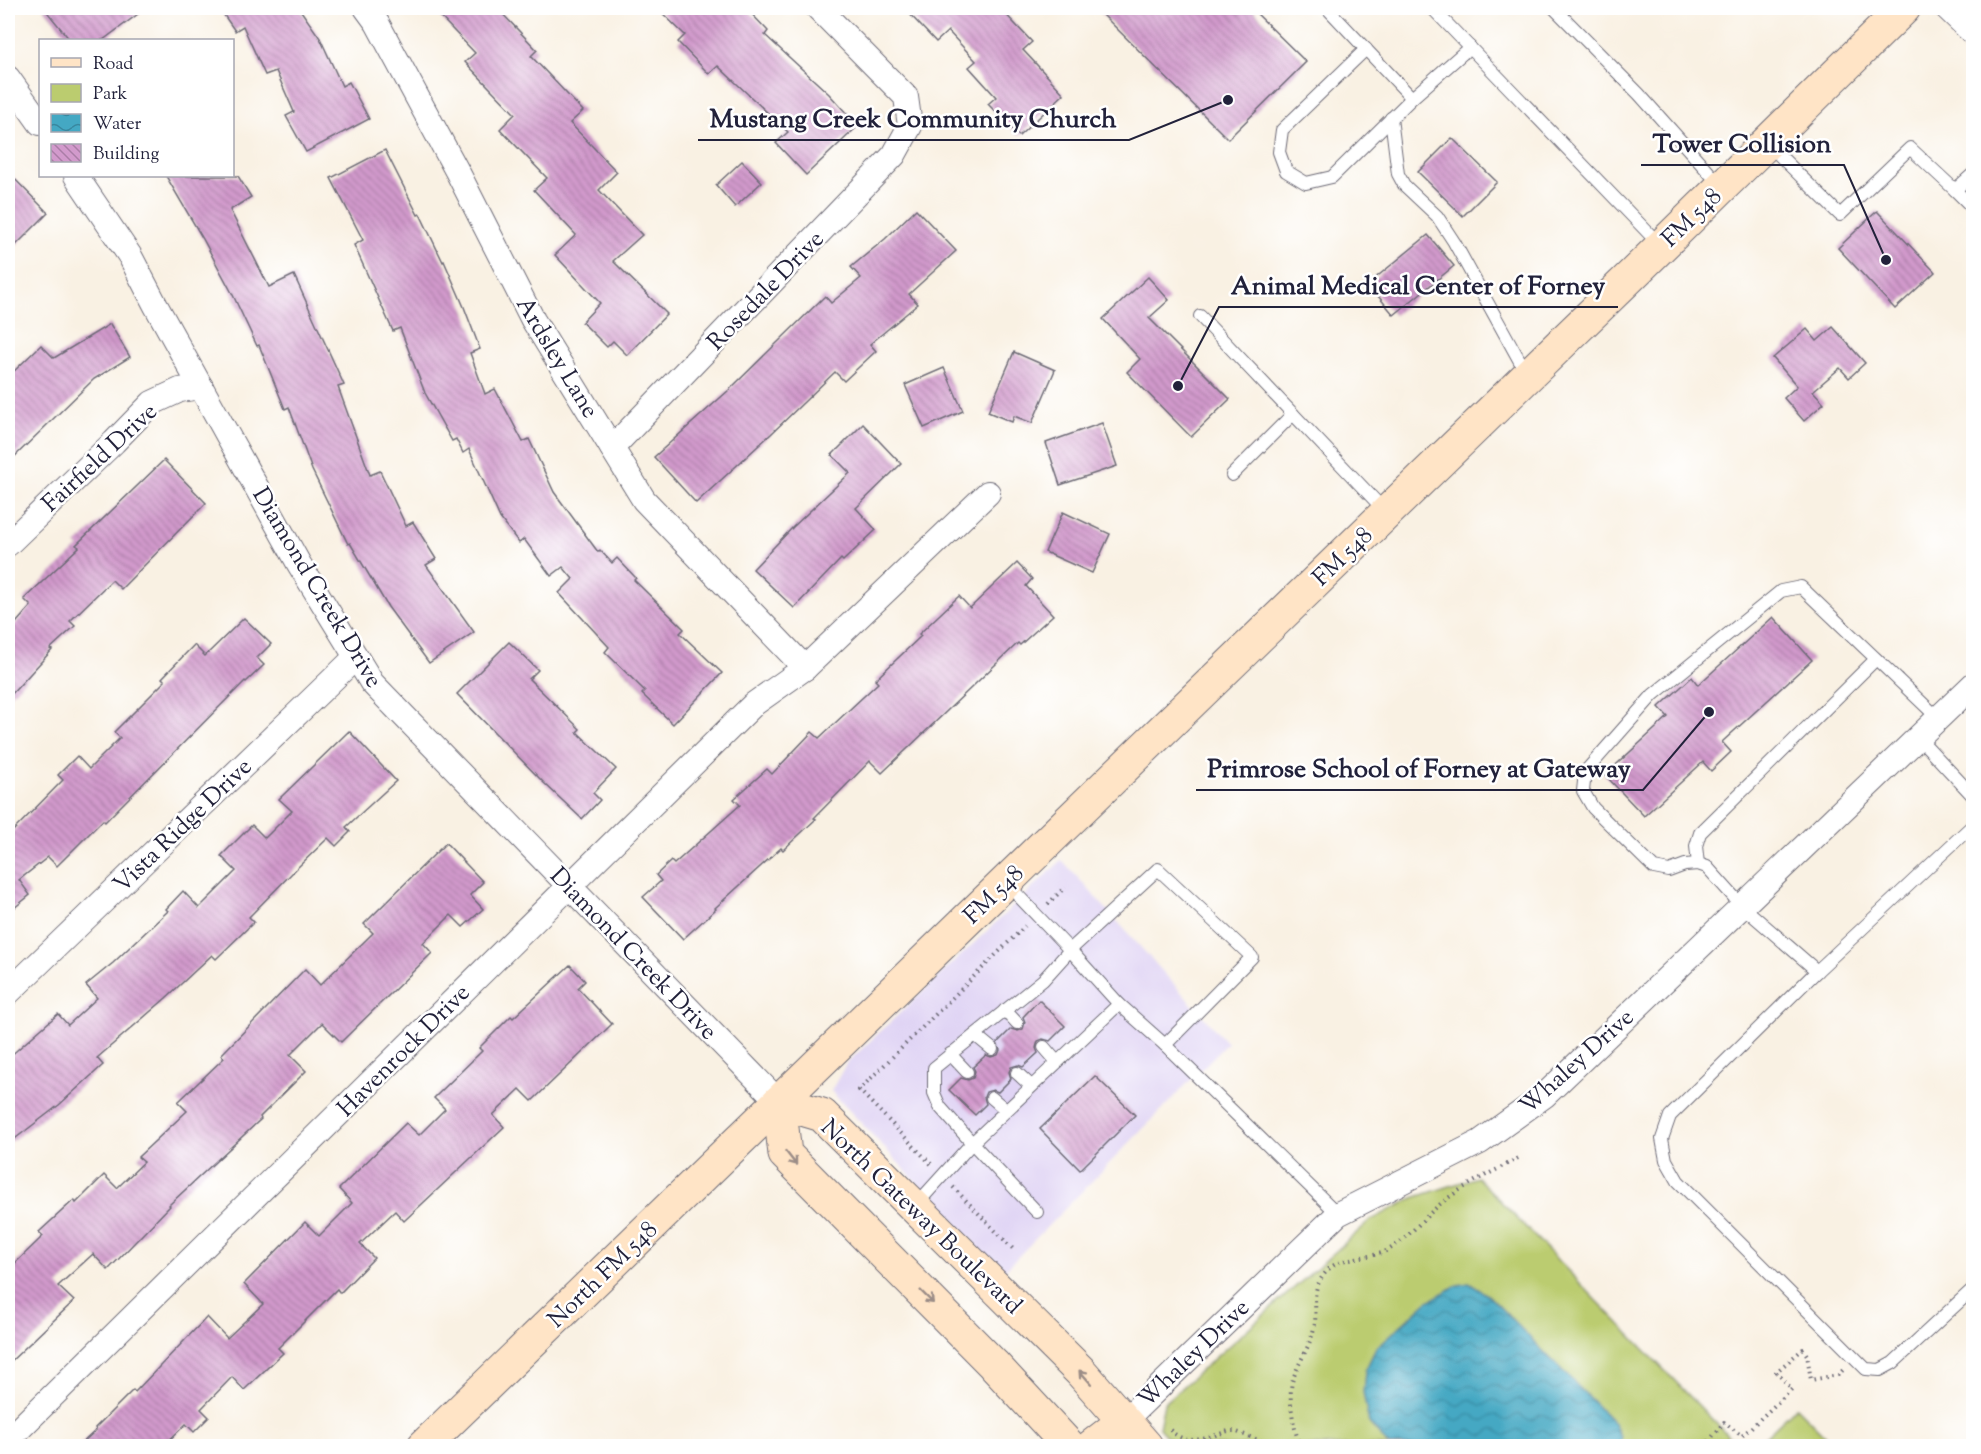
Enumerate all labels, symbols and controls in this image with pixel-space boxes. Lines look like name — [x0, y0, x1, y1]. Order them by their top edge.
legend — [39, 39, 234, 177]
text: Road — [93, 52, 133, 78]
text: Park — [93, 82, 128, 108]
callout: Mustang Creek Community Church — [698, 96, 1129, 140]
text: Mustang Creek Community Church — [710, 102, 1117, 139]
text: Water — [93, 112, 142, 138]
callout: Tower Collision — [1641, 121, 1844, 165]
text: Tower Collision — [1653, 127, 1832, 164]
text: Building — [93, 142, 159, 168]
street label: FM 548 — [1654, 181, 1730, 256]
street label: Rosedale Drive — [700, 224, 833, 359]
callout: Animal Medical Center of Forney — [1219, 263, 1618, 307]
text: Animal Medical Center of Forney — [1231, 269, 1605, 306]
street label: Ardsley Lane — [507, 291, 606, 425]
street label: Fairfield Drive — [35, 396, 166, 521]
street label: Diamond Creek Drive — [243, 481, 390, 695]
street label: FM 548 — [1305, 520, 1381, 595]
callout: Primrose School of Forney at Gateway — [1196, 746, 1643, 790]
street label: Vista Ridge Drive — [106, 751, 260, 902]
text: Primrose School of Forney at Gateway — [1207, 752, 1631, 789]
street label: FM 548 — [956, 858, 1032, 933]
street label: Diamond Creek Drive — [541, 860, 724, 1048]
street label: Havenrock Drive — [330, 977, 478, 1125]
street label: Whaley Drive — [1512, 1002, 1642, 1123]
street label: North Gateway Boulevard — [812, 1112, 1029, 1323]
one-way arrow — [784, 1150, 797, 1166]
street label: North FM 548 — [541, 1214, 666, 1337]
one-way arrow — [920, 1290, 935, 1305]
street label: Whaley Drive — [1131, 1292, 1258, 1417]
one-way arrow — [1078, 1370, 1092, 1385]

